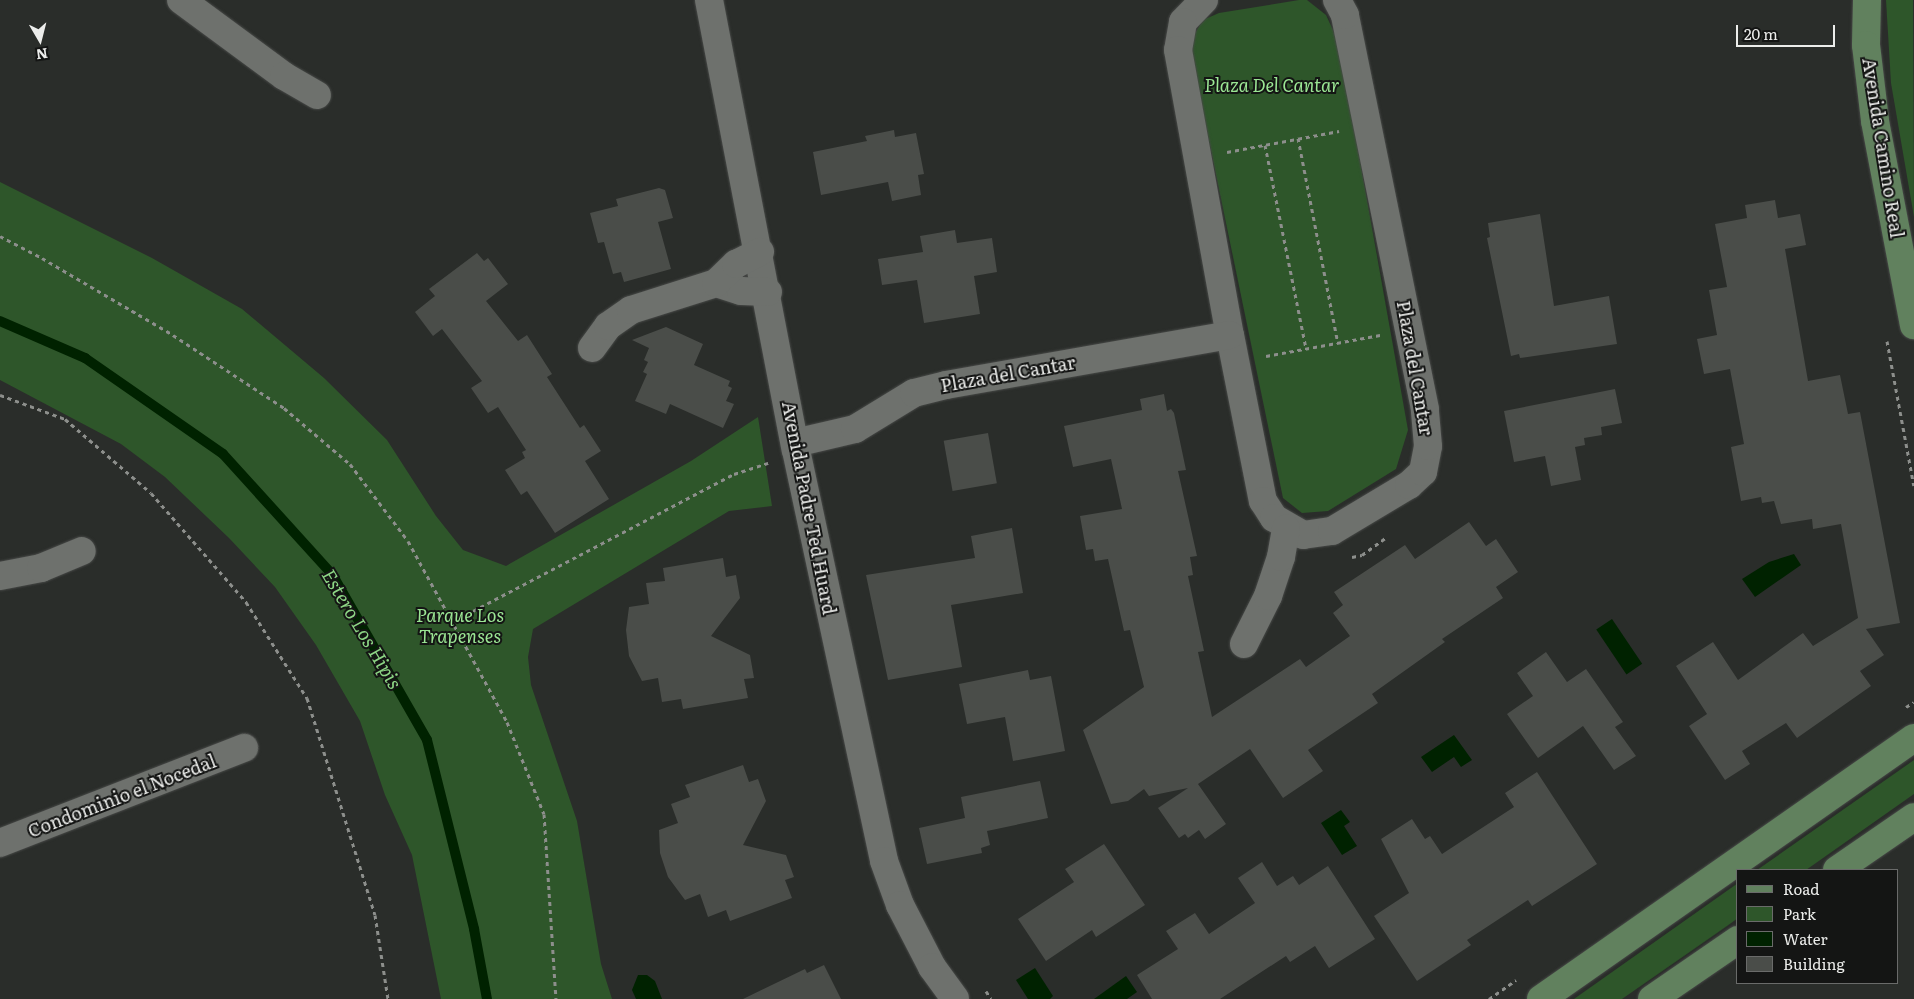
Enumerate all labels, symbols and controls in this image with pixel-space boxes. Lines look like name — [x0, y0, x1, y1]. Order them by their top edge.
north arrow — [15, 15, 65, 65]
scale bar — [1739, 15, 1838, 47]
text: 20 m — [1744, 22, 1778, 45]
text: N — [35, 44, 49, 66]
street label: Avenida Camino Real — [1858, 56, 1908, 240]
park label: Plaza Del Cantar — [1204, 74, 1340, 96]
street label: Plaza del Cantar — [1393, 299, 1437, 437]
street label: Plaza del Cantar — [939, 352, 1077, 396]
street label: Avenida Padre Ted Huard — [778, 400, 840, 616]
water label: Estero Los Hipis — [317, 565, 407, 693]
park label: Parque Los Trapenses — [416, 605, 504, 648]
street label: Condominio el Nocedal — [25, 750, 219, 842]
legend — [1736, 869, 1899, 984]
text: Road — [1783, 877, 1819, 900]
text: Park — [1783, 902, 1816, 925]
text: Water — [1783, 927, 1828, 950]
text: Building — [1783, 952, 1845, 975]

